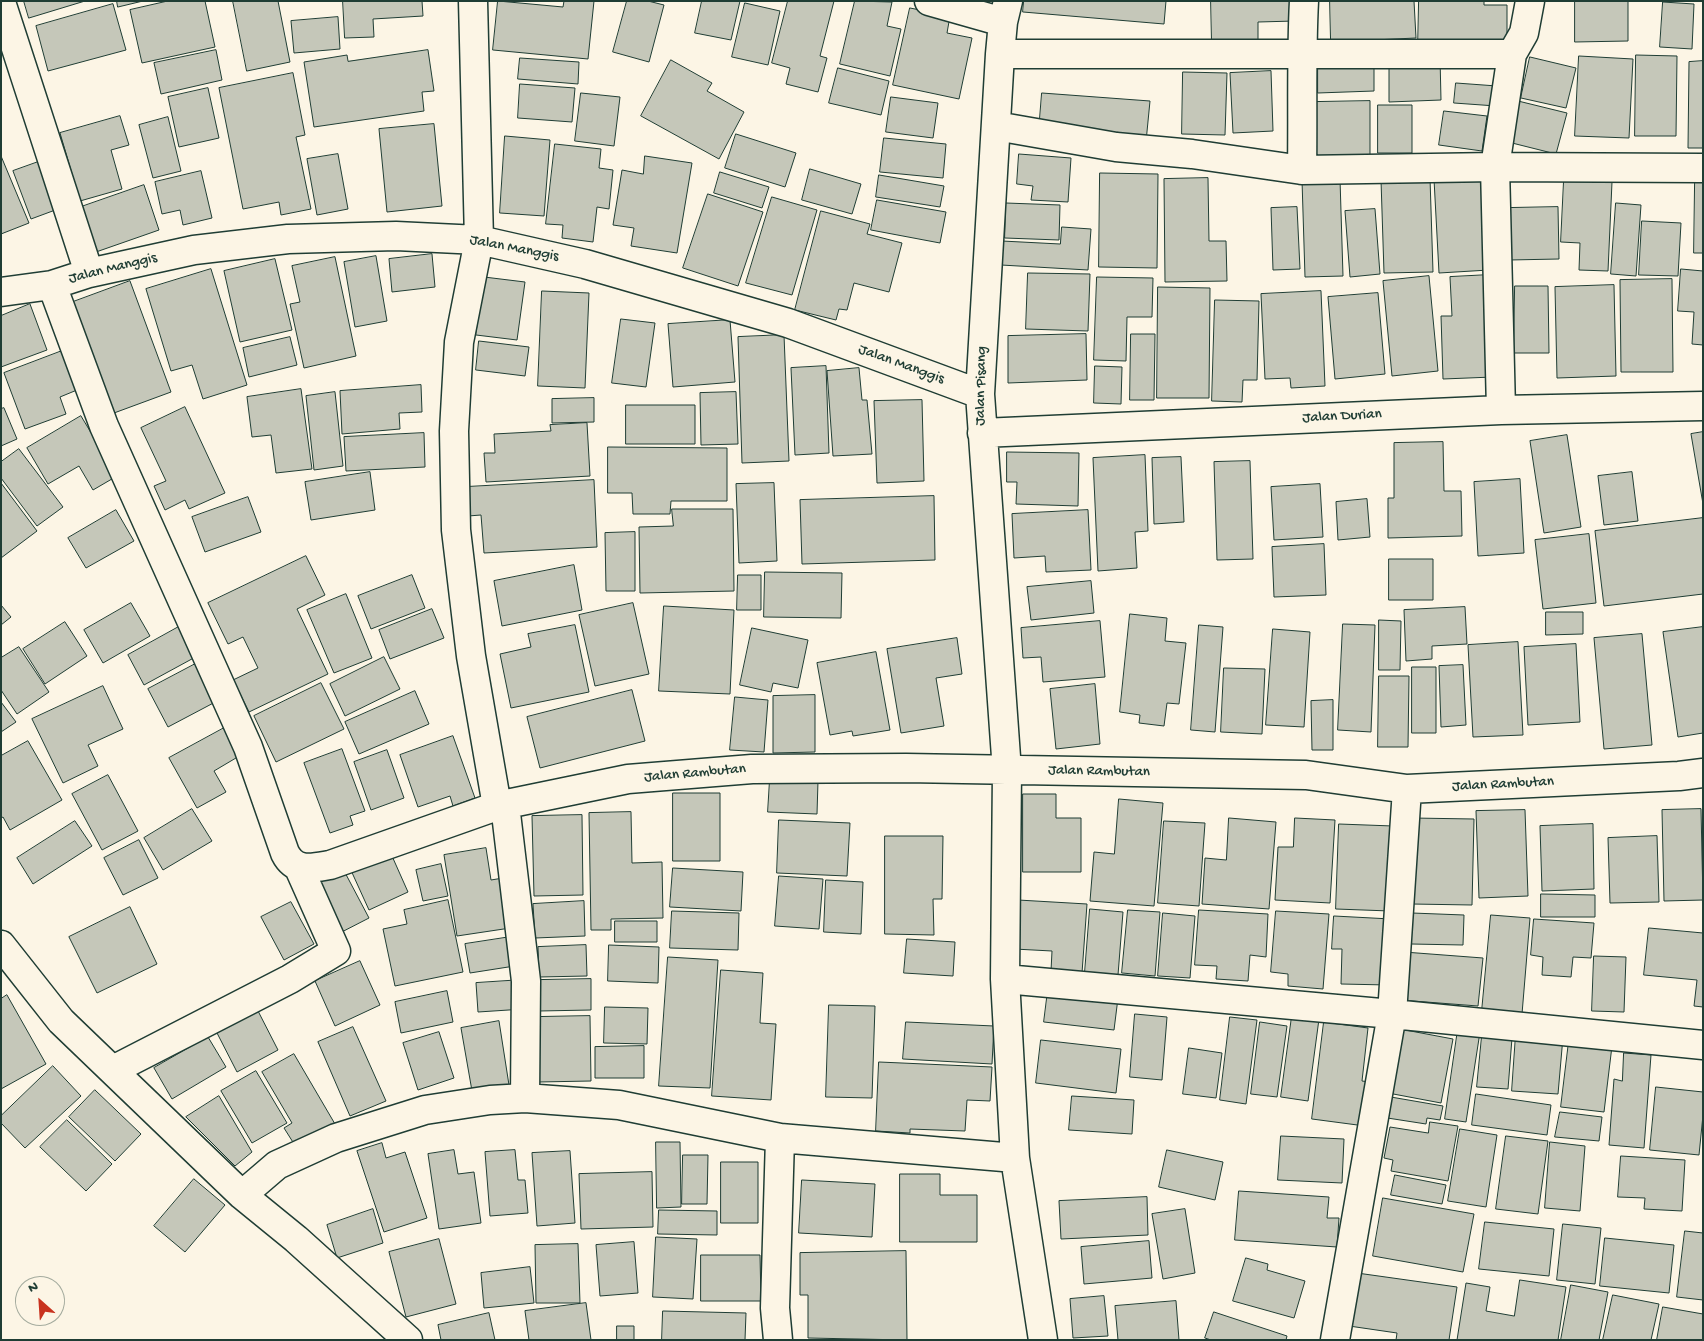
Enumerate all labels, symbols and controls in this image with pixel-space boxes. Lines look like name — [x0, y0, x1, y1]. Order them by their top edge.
street label: Jalan Manggis — [468, 232, 560, 266]
street label: Jalan Manggis — [67, 249, 159, 289]
street label: Jalan Manggis — [856, 341, 946, 389]
street label: Jalan Pisang — [972, 346, 992, 426]
street label: Jalan Durian — [1302, 406, 1382, 428]
street label: Jalan Rambutan — [643, 761, 747, 787]
street label: Jalan Rambutan — [1048, 762, 1150, 782]
street label: Jalan Rambutan — [1452, 773, 1554, 797]
north arrow — [15, 1276, 65, 1326]
text: N — [26, 1278, 41, 1298]

